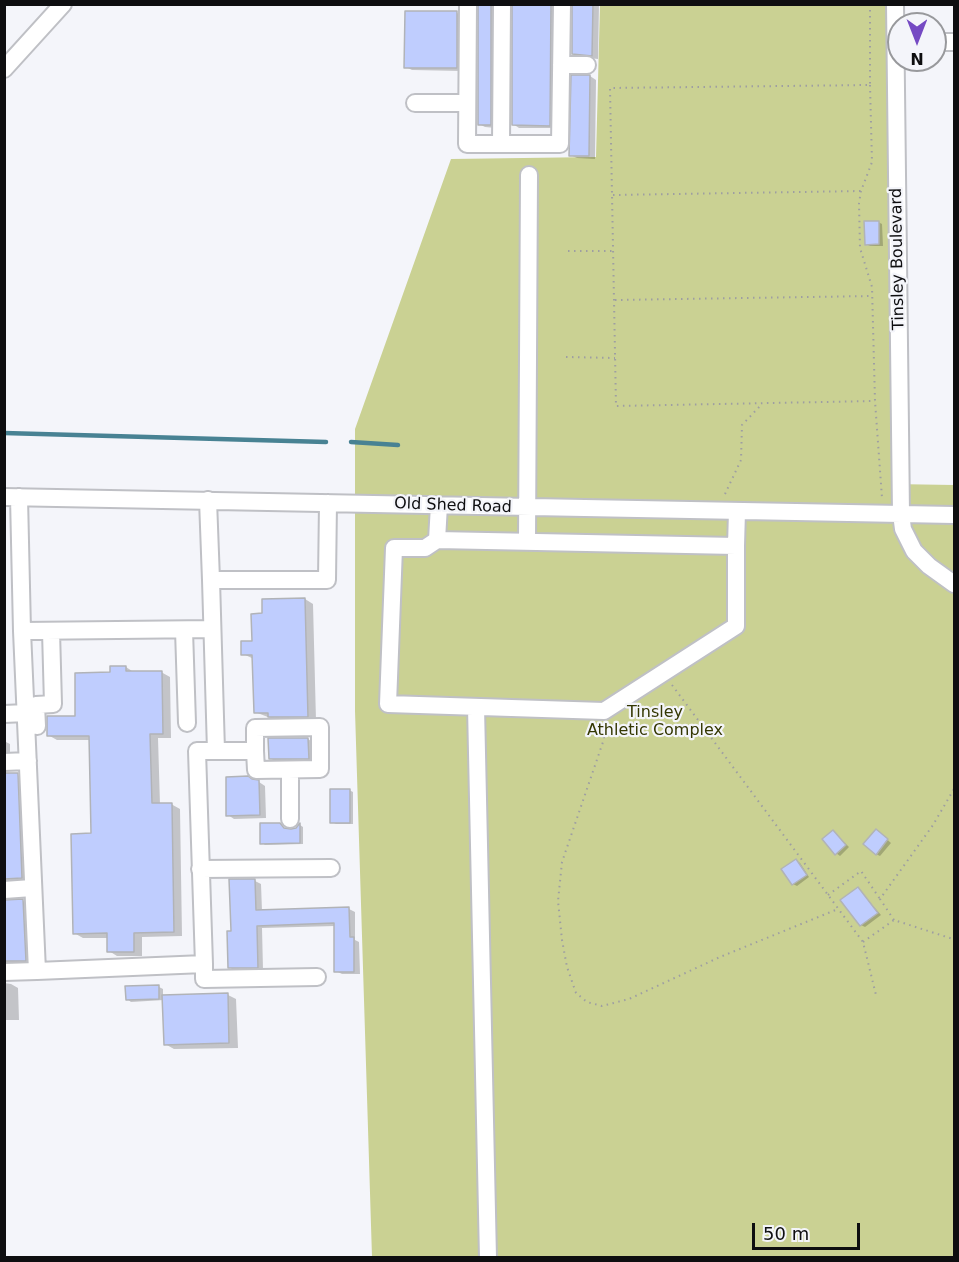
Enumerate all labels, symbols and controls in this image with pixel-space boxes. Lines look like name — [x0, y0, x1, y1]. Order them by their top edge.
north arrow — [887, 12, 947, 72]
text: N — [910, 49, 924, 68]
street label: Tinsley Boulevard — [887, 188, 909, 330]
street label: Old Shed Road — [394, 494, 512, 518]
park label: Tinsley Athletic Complex — [587, 703, 723, 741]
scale bar — [755, 1211, 863, 1249]
text: 50 m — [763, 1223, 809, 1244]

